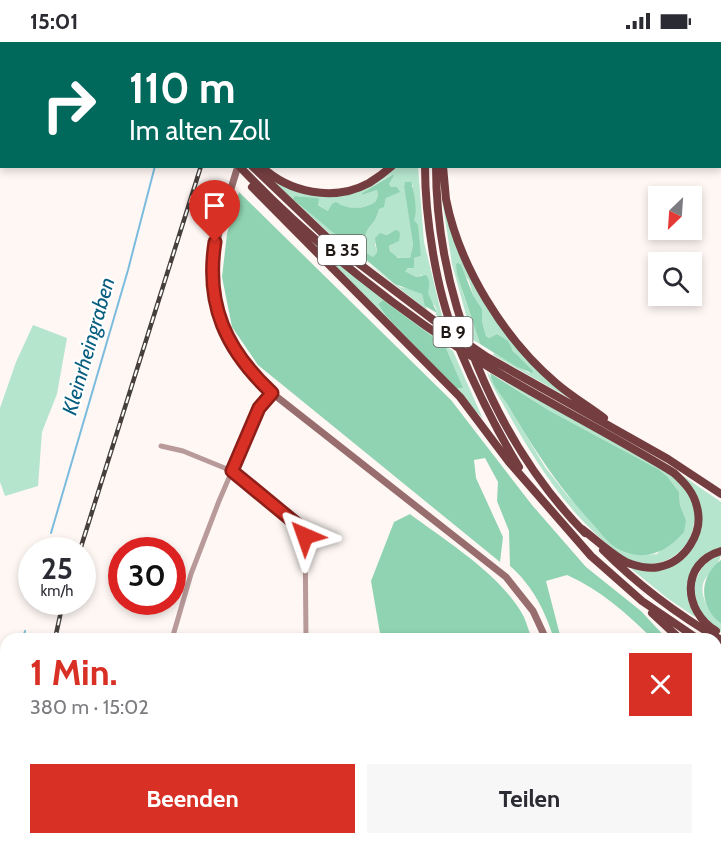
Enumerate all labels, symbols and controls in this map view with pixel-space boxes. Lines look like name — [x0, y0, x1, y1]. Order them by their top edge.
text: 15:01 — [30, 8, 78, 35]
text: 110 m — [129, 62, 236, 114]
icon: right — [30, 66, 108, 144]
text: Im alten Zoll — [129, 114, 270, 147]
pin — [189, 180, 240, 242]
north arrow — [648, 186, 702, 240]
map controls — [648, 186, 702, 306]
icon: arrive — [198, 189, 231, 222]
road number: B 35 — [318, 235, 366, 265]
button: search — [648, 252, 702, 306]
water label: Kleinrheingraben — [56, 274, 120, 418]
road number: B 9 — [434, 317, 472, 347]
position arrow — [273, 504, 337, 568]
speed limit sign: 30 — [108, 537, 186, 615]
text: 25 — [41, 550, 73, 587]
text: km/h — [41, 582, 73, 600]
text: 1 Min. — [30, 650, 118, 694]
button: close — [629, 653, 692, 716]
text: 380 m · 15:02 — [30, 695, 149, 719]
button: Beenden — [30, 764, 355, 833]
button: Teilen — [367, 764, 692, 833]

